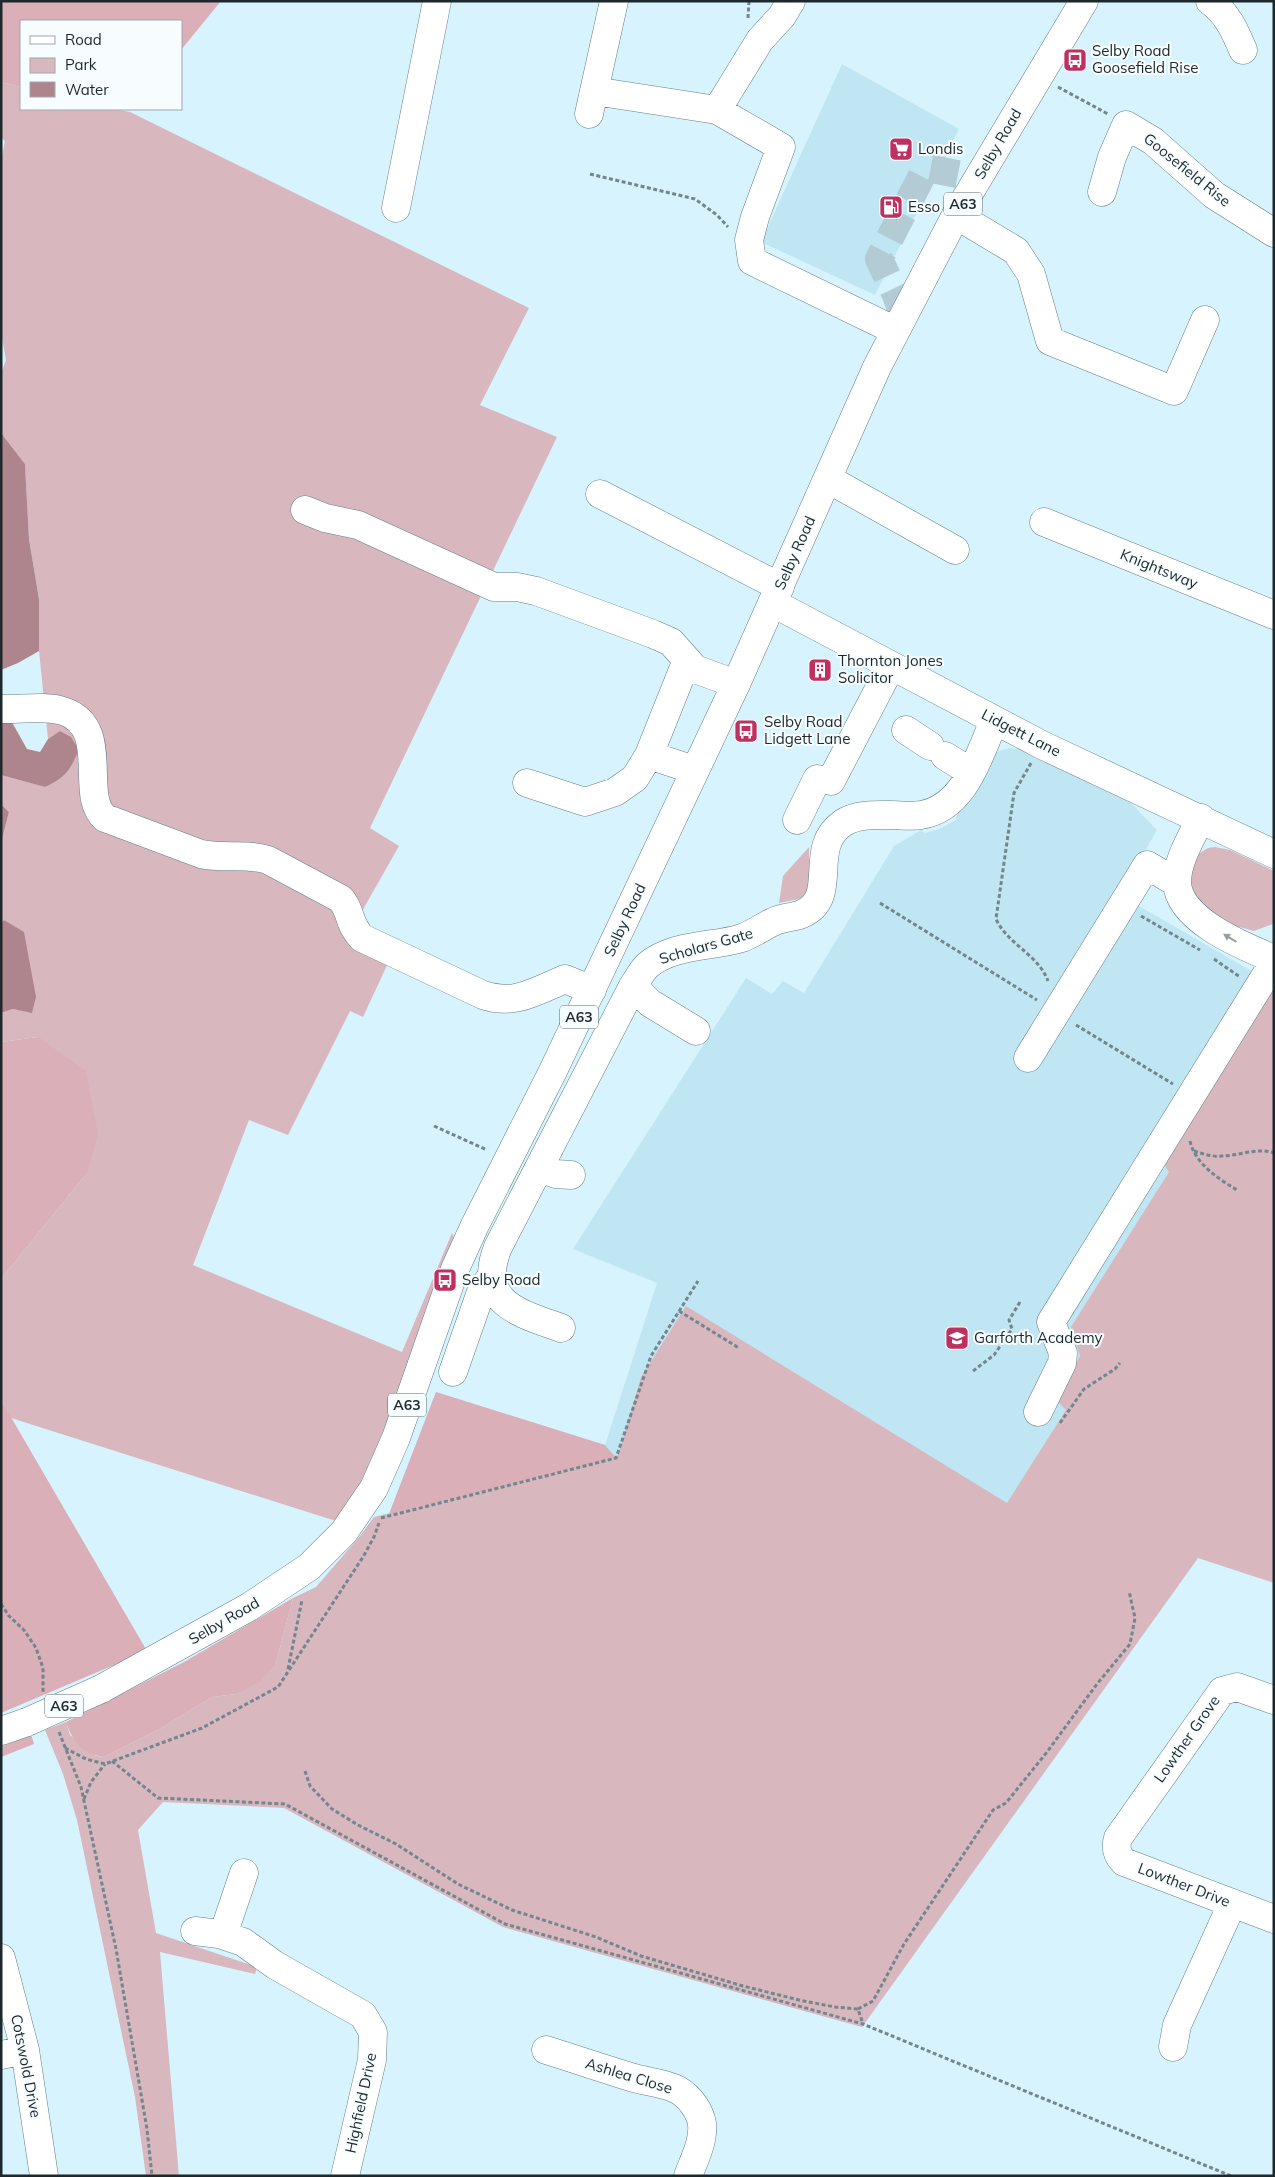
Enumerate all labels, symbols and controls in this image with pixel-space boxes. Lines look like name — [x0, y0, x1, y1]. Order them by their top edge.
legend — [20, 20, 182, 110]
text: Road — [65, 30, 102, 49]
place label: Selby Road Goosefield Rise — [1092, 41, 1199, 77]
bus stop icon: Selby Road Goosefield Rise — [1062, 47, 1088, 73]
text: Park — [65, 55, 97, 74]
text: Water — [65, 80, 109, 99]
street label: Selby Road — [970, 105, 1025, 183]
street label: Goosefield Rise — [1140, 129, 1235, 211]
supermarket icon: Londis — [888, 136, 914, 162]
place label: Londis — [918, 139, 963, 158]
road number: A63 — [944, 192, 982, 215]
fuel station icon: Esso — [878, 194, 904, 220]
place label: Esso — [908, 197, 940, 216]
street label: Selby Road — [770, 513, 819, 593]
street label: Knightsway — [1118, 544, 1201, 593]
place label: Thornton Jones Solicitor — [838, 651, 943, 687]
building icon: Thornton Jones Solicitor — [807, 657, 833, 683]
street label: Lidgett Lane — [978, 705, 1064, 761]
place label: Selby Road Lidgett Lane — [764, 712, 850, 748]
bus stop icon: Selby Road Lidgett Lane — [733, 718, 759, 744]
street label: Selby Road — [599, 880, 650, 959]
street label: Scholars Gate — [657, 923, 755, 968]
one-way arrow — [1223, 933, 1237, 942]
road number: A63 — [560, 1006, 598, 1028]
bus stop icon: Selby Road — [432, 1267, 458, 1293]
place label: Selby Road — [462, 1270, 541, 1289]
school or university icon: Garforth Academy — [944, 1325, 970, 1351]
place label: Garforth Academy — [974, 1328, 1103, 1347]
road number: A63 — [388, 1394, 426, 1416]
street label: Selby Road — [185, 1593, 263, 1648]
street label: Lowther Grove — [1150, 1691, 1224, 1786]
road number: A63 — [45, 1694, 83, 1718]
street label: Lowther Drive — [1135, 1858, 1233, 1911]
street label: Cotswold Drive — [7, 2013, 46, 2119]
street label: Highfield Drive — [341, 2051, 380, 2155]
street label: Ashlea Close — [583, 2053, 675, 2098]

